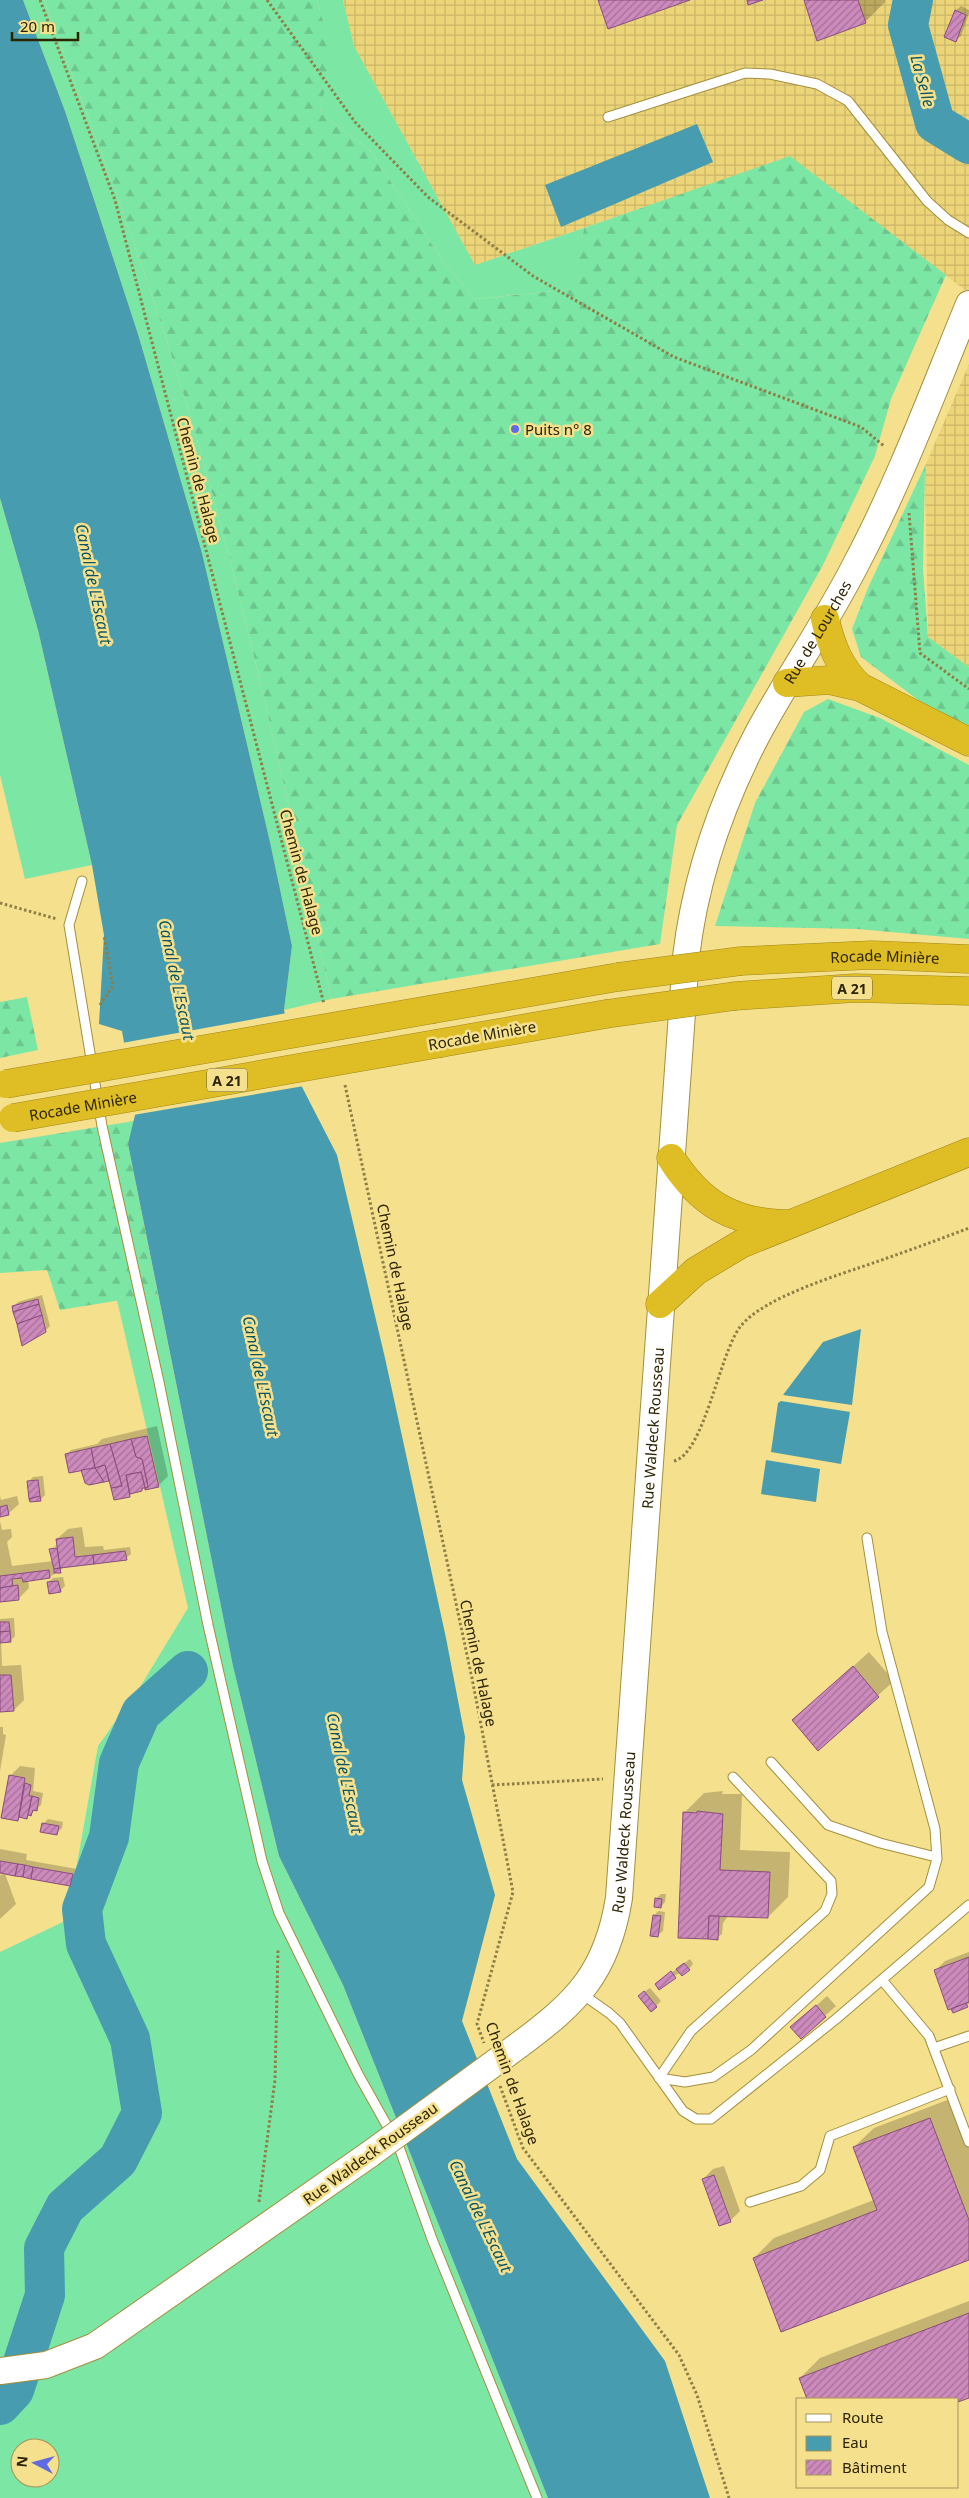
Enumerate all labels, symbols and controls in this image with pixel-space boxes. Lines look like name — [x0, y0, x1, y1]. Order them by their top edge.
scale bar — [12, 10, 79, 42]
text: 20 m — [20, 16, 55, 36]
water label: La Selle — [905, 52, 941, 110]
street label: Chemin de Halage — [173, 415, 225, 545]
place label: Puits n° 8 — [525, 419, 592, 439]
marker: Puits n° 8 — [509, 423, 521, 435]
water label: Canal de L'Escaut — [71, 522, 118, 647]
street label: Rue de Lourches — [779, 577, 856, 687]
street label: Chemin de Halage — [276, 807, 328, 937]
water label: Canal de L'Escaut — [154, 918, 201, 1043]
street label: Rocade Minière — [830, 945, 940, 968]
road number: A 21 — [832, 976, 872, 1000]
street label: Rocade Minière — [427, 1016, 537, 1054]
road number: A 21 — [207, 1068, 247, 1092]
street label: Rocade Minière — [27, 1086, 138, 1125]
street label: Chemin de Halage — [373, 1202, 419, 1332]
water label: Canal de L'Escaut — [238, 1314, 285, 1439]
street label: Rue Waldeck Rousseau — [637, 1347, 668, 1510]
street label: Chemin de Halage — [456, 1598, 502, 1728]
water label: Canal de L'Escaut — [322, 1711, 369, 1836]
street label: Rue Waldeck Rousseau — [607, 1751, 639, 1915]
street label: Chemin de Halage — [481, 2019, 545, 2147]
street label: Rue Waldeck Rousseau — [299, 2097, 441, 2209]
water label: Canal de L'Escaut — [444, 2156, 518, 2276]
legend — [796, 2398, 959, 2488]
text: Route — [842, 2407, 884, 2427]
text: Eau — [842, 2432, 868, 2452]
north arrow — [10, 2438, 60, 2488]
text: N — [12, 2455, 32, 2468]
text: Bâtiment — [842, 2457, 907, 2477]

